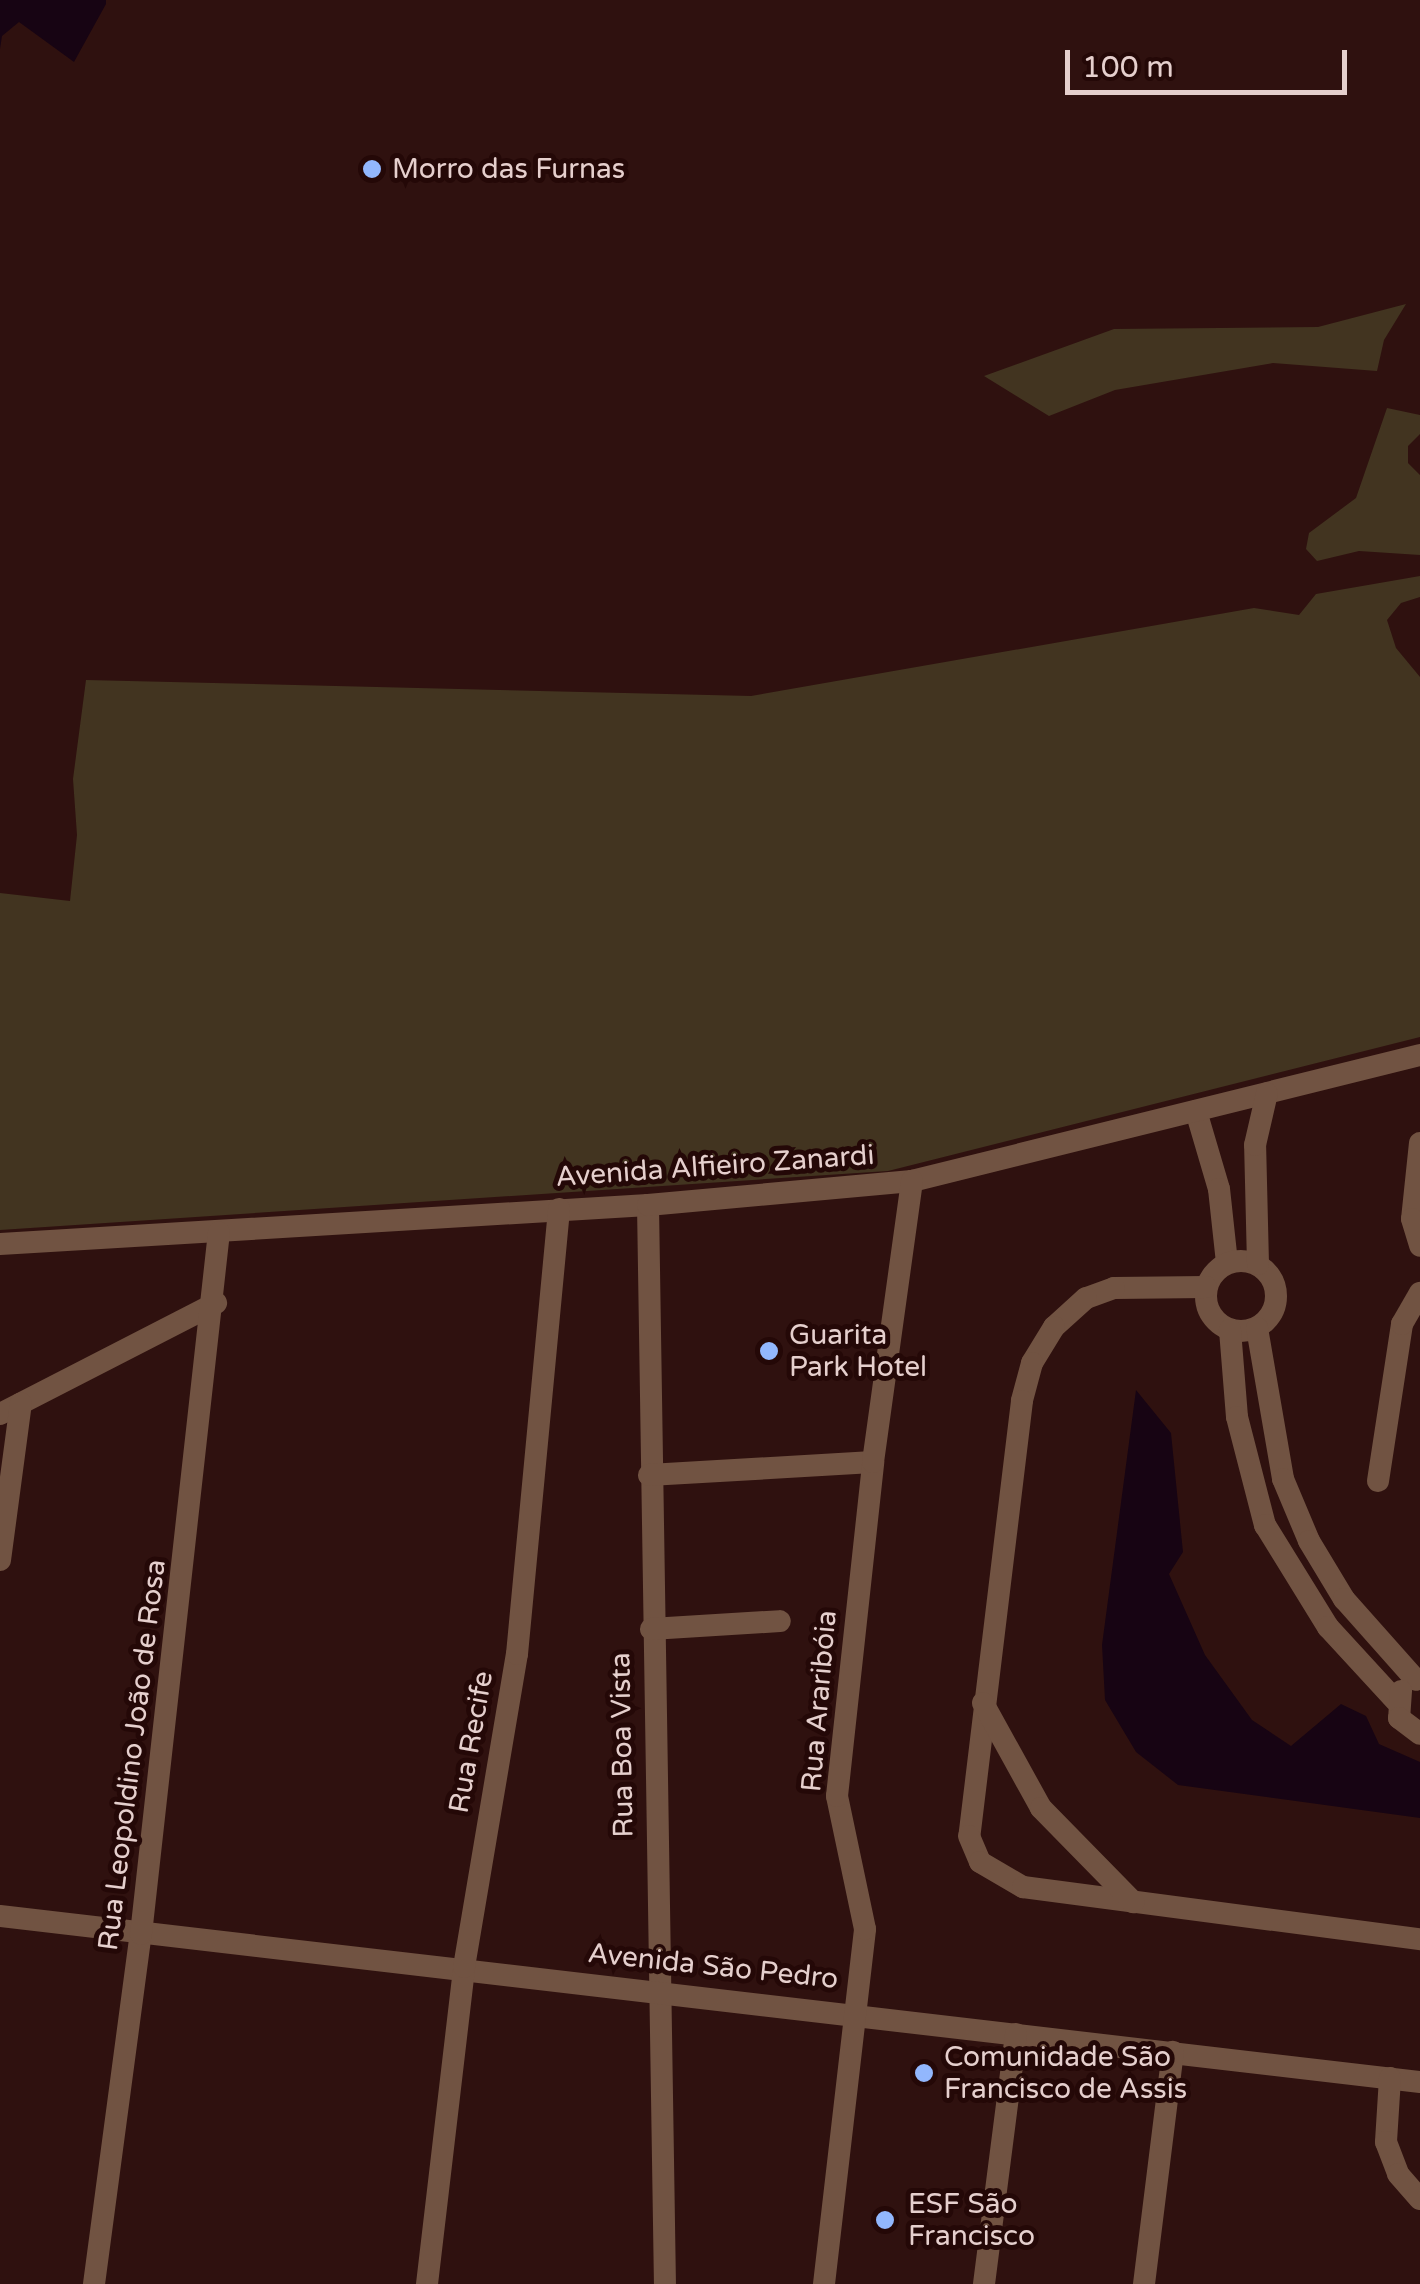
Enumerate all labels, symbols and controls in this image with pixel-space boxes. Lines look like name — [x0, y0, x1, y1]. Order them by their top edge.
scale bar — [1070, 30, 1352, 92]
text: 100 m — [1082, 49, 1174, 86]
place label: Morro das Furnas — [392, 152, 625, 186]
marker: Morro das Furnas — [361, 158, 383, 180]
street label: Avenida Alfieiro Zanardi — [555, 1138, 875, 1194]
place label: Guarita Park Hotel — [789, 1318, 927, 1384]
marker: Guarita Park Hotel — [758, 1340, 780, 1362]
street label: Rua Leopoldino João de Rosa — [91, 1558, 173, 1952]
street label: Rua Araribóia — [794, 1609, 844, 1793]
street label: Rua Boa Vista — [604, 1652, 640, 1838]
street label: Rua Recife — [442, 1668, 500, 1816]
street label: Avenida São Pedro — [586, 1936, 840, 1996]
place label: Comunidade São Francisco de Assis — [944, 2040, 1187, 2106]
marker: Comunidade São Francisco de Assis — [913, 2062, 935, 2084]
place label: ESF São Francisco — [908, 2187, 1035, 2253]
marker: ESF São Francisco — [872, 2207, 898, 2233]

